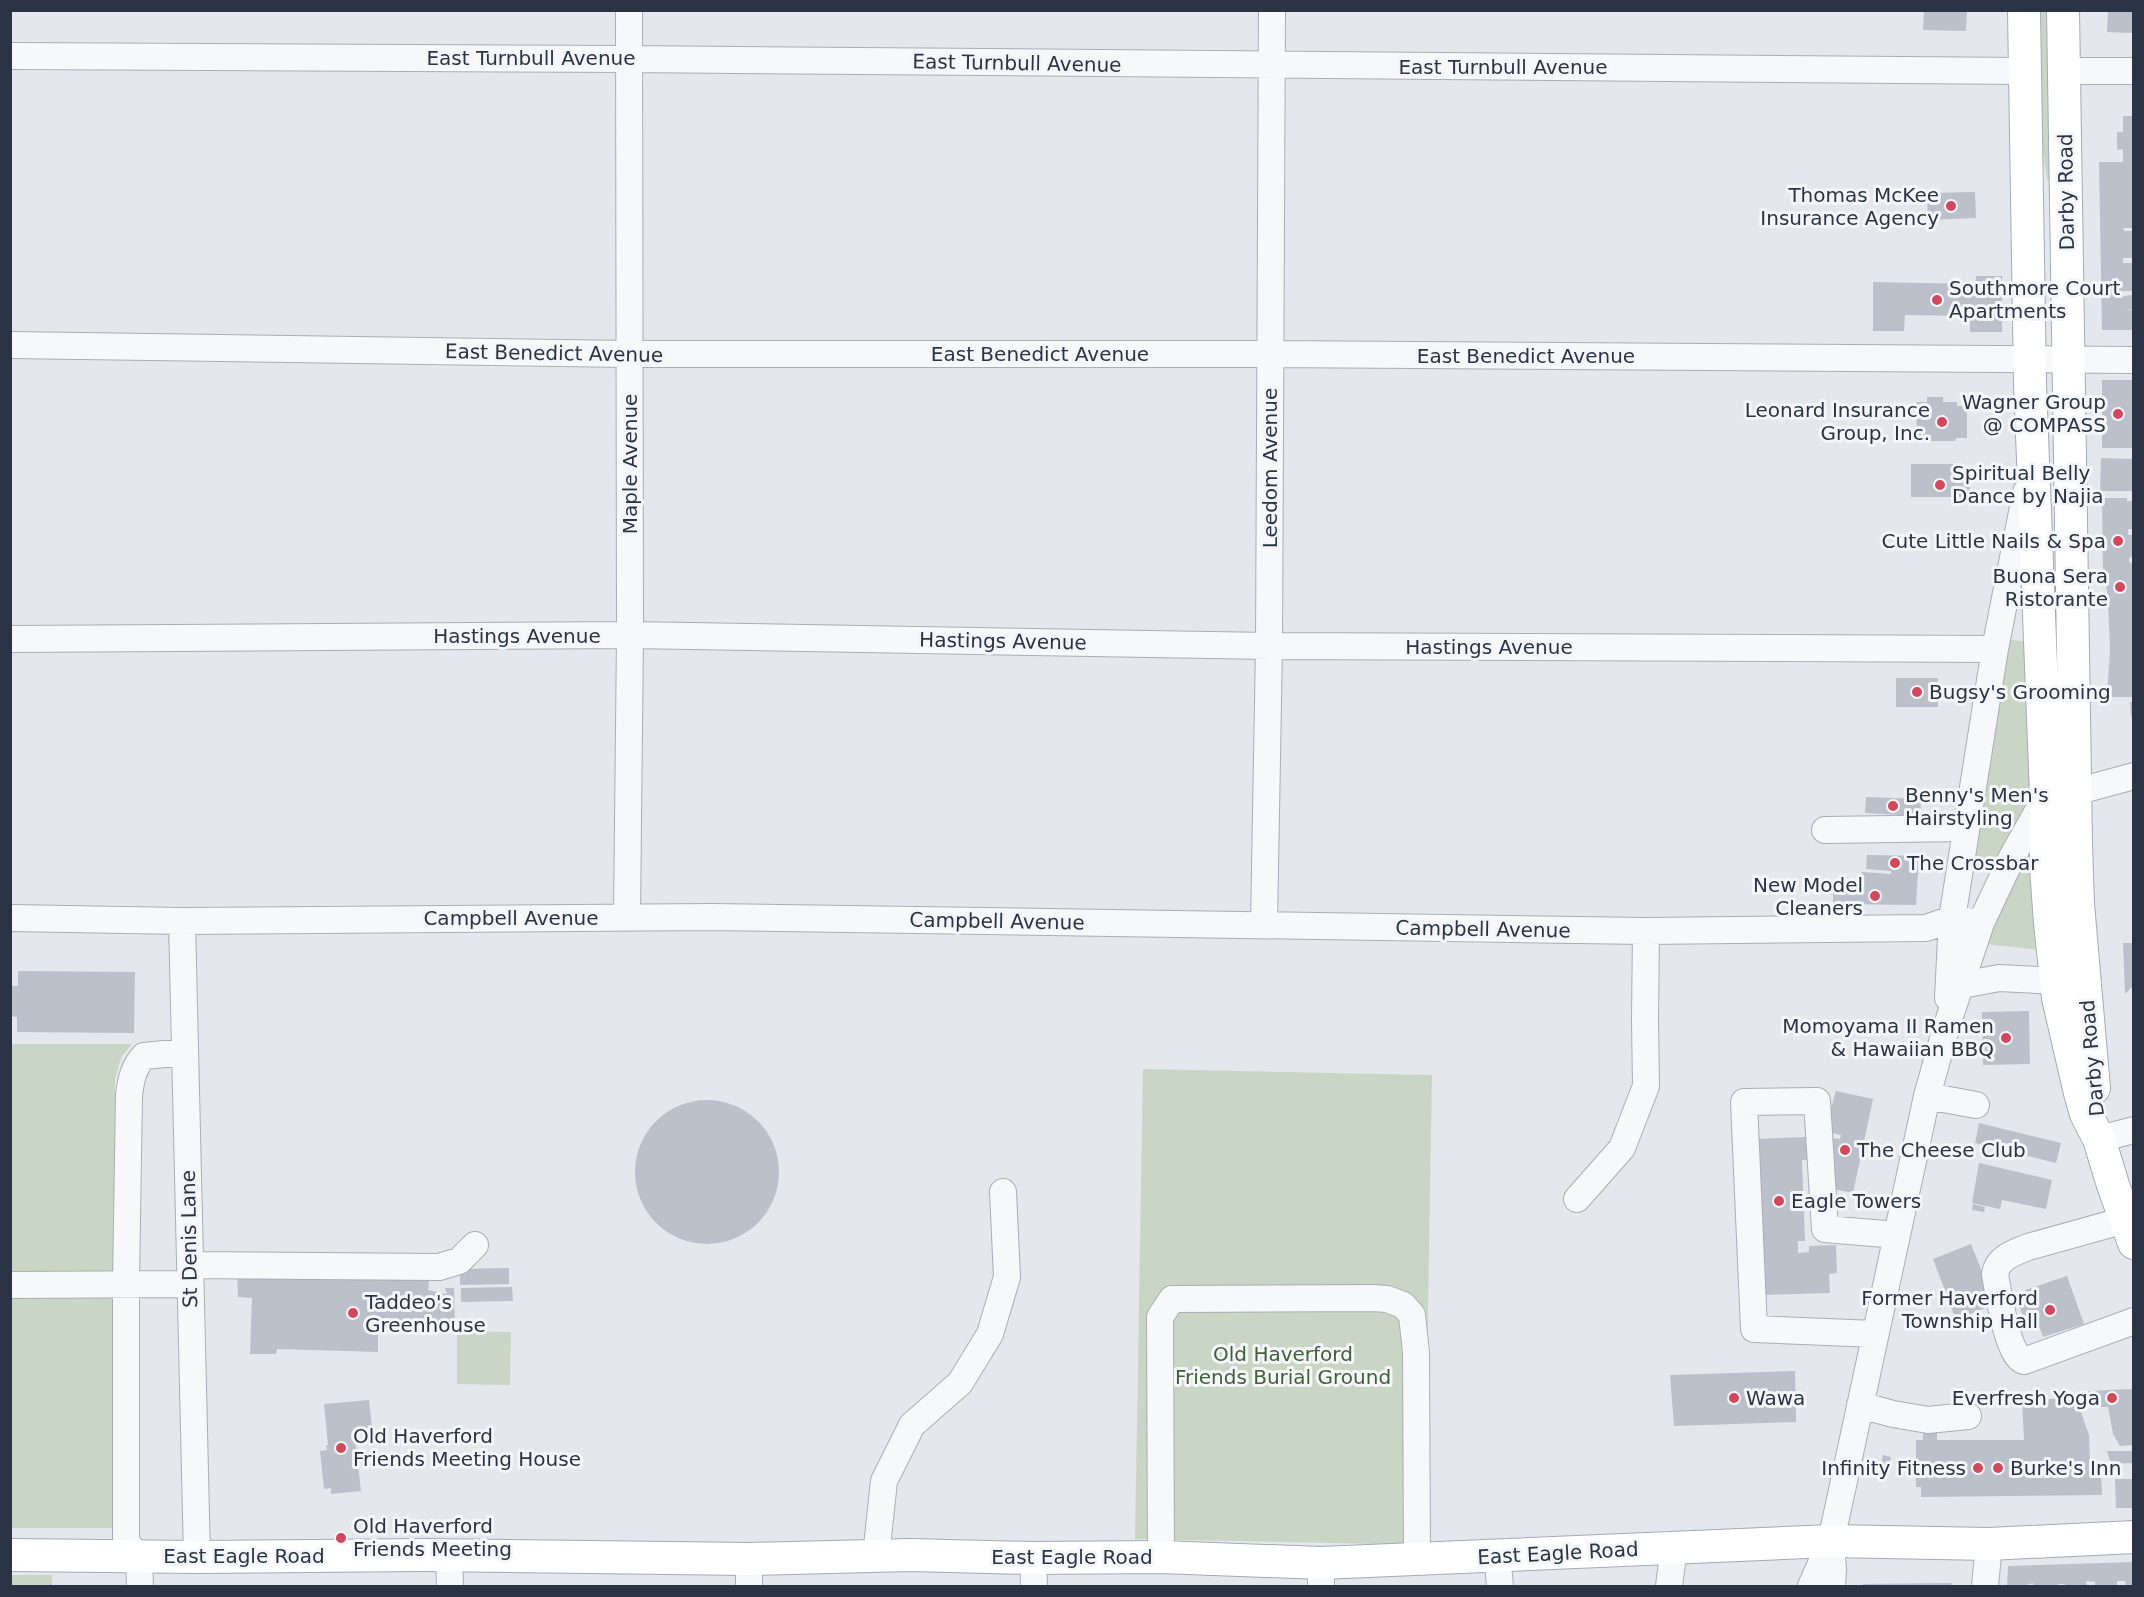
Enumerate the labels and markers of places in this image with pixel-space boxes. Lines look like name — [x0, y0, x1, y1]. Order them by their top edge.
place label: Thomas McKee Insurance Agency — [1760, 183, 1939, 230]
marker: Thomas McKee Insurance Agency — [1944, 199, 1958, 213]
place label: Southmore Court Apartments — [1949, 276, 2120, 323]
marker: Southmore Court Apartments — [1930, 293, 1944, 307]
place label: Wagner Group @ COMPASS — [1962, 390, 2106, 437]
place label: Leonard Insurance Group, Inc. — [1745, 398, 1930, 445]
marker: Wagner Group @ COMPASS — [2111, 407, 2125, 421]
marker: Leonard Insurance Group, Inc. — [1935, 415, 1949, 429]
place label: Spiritual Belly Dance by Najia — [1952, 461, 2103, 508]
marker: Spiritual Belly Dance by Najia — [1933, 478, 1947, 492]
place label: Cute Little Nails & Spa — [1882, 529, 2106, 553]
marker: Cute Little Nails & Spa — [2111, 534, 2125, 548]
place label: Buona Sera Ristorante — [1993, 564, 2108, 611]
marker: Buona Sera Ristorante — [2113, 580, 2127, 594]
place label: Bugsy's Grooming — [1929, 680, 2111, 704]
marker: Bugsy's Grooming — [1910, 685, 1924, 699]
place label: Benny's Men's Hairstyling — [1905, 783, 2049, 830]
marker: Benny's Men's Hairstyling — [1886, 799, 1900, 813]
place label: The Crossbar — [1906, 851, 2039, 875]
marker: The Crossbar — [1888, 856, 1902, 870]
place label: New Model Cleaners — [1753, 873, 1863, 920]
marker: New Model Cleaners — [1868, 889, 1882, 903]
place label: Momoyama II Ramen & Hawaiian BBQ — [1782, 1014, 1994, 1061]
marker: Momoyama II Ramen & Hawaiian BBQ — [1999, 1031, 2013, 1045]
place label: The Cheese Club — [1856, 1138, 2026, 1162]
marker: The Cheese Club — [1838, 1143, 1852, 1157]
place label: Eagle Towers — [1791, 1189, 1921, 1213]
marker: Eagle Towers — [1772, 1194, 1786, 1208]
place label: Former Haverford Township Hall — [1861, 1286, 2038, 1333]
place label: Taddeo's Greenhouse — [364, 1290, 486, 1337]
marker: Former Haverford Township Hall — [2043, 1303, 2057, 1317]
marker: Taddeo's Greenhouse — [346, 1306, 360, 1320]
place label: Wawa — [1746, 1386, 1805, 1410]
place label: Everfresh Yoga — [1952, 1386, 2100, 1410]
marker: Wawa — [1727, 1391, 1741, 1405]
marker: Everfresh Yoga — [2105, 1391, 2119, 1405]
place label: Old Haverford Friends Meeting House — [353, 1424, 581, 1471]
marker: Old Haverford Friends Meeting House — [334, 1441, 348, 1455]
place label: Infinity Fitness — [1821, 1456, 1966, 1480]
place label: Burke's Inn — [2010, 1456, 2121, 1480]
marker: Infinity Fitness — [1971, 1461, 1985, 1475]
marker: Burke's Inn — [1991, 1461, 2005, 1475]
place label: Old Haverford Friends Meeting — [353, 1514, 512, 1561]
marker: Old Haverford Friends Meeting — [334, 1531, 348, 1545]

